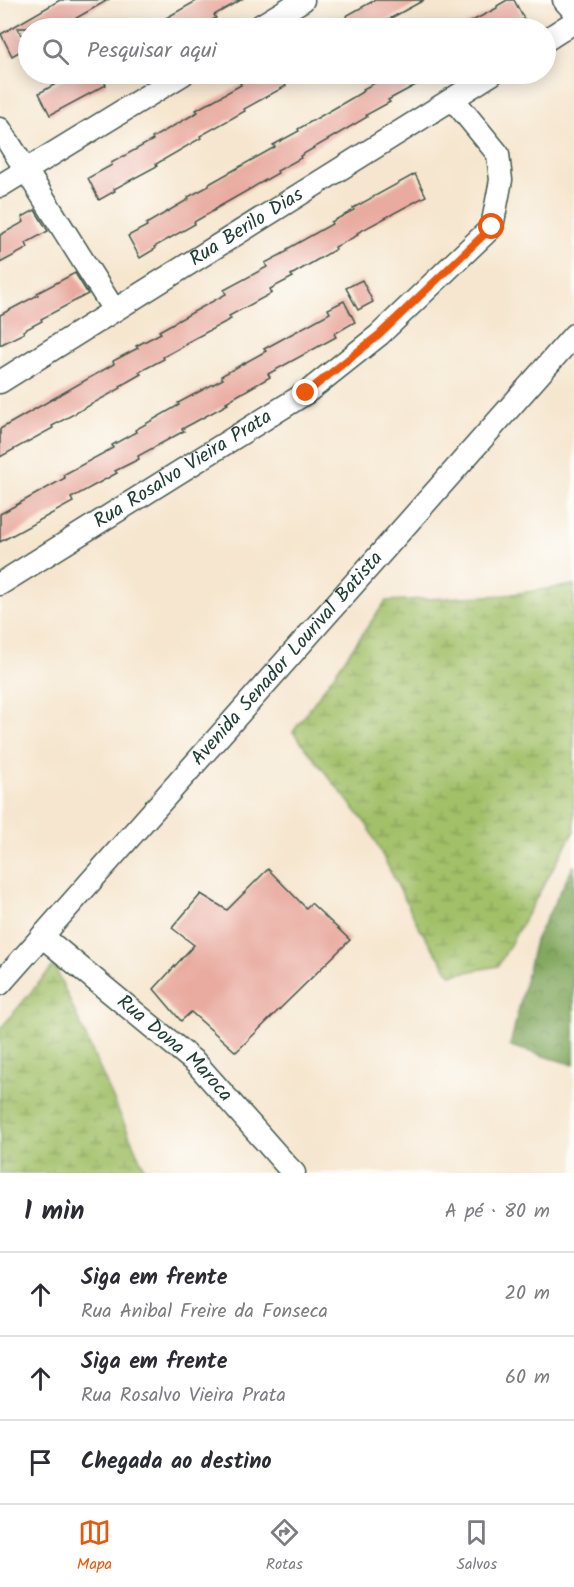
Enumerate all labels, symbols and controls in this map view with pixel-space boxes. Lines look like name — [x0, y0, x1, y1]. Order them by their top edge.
search box — [18, 18, 556, 84]
text: Pesquisar aqui — [87, 34, 217, 69]
icon: search — [39, 35, 72, 68]
street label: Rua Berilo Dias — [183, 179, 310, 276]
route start — [478, 213, 504, 239]
route end — [292, 379, 318, 405]
street label: Rua Rosalvo Vieira Prata — [88, 402, 279, 538]
street label: Avenida Senador Lourival Batista — [183, 544, 392, 774]
street label: Rua Dona Maroca — [109, 987, 240, 1110]
text: 1 min — [24, 1191, 84, 1233]
text: A pé · 80 m — [445, 1196, 550, 1228]
text: Siga em frente — [81, 1261, 227, 1296]
icon: ahead — [24, 1278, 57, 1311]
text: 20 m — [504, 1278, 550, 1310]
text: Rua Anibal Freire da Fonseca — [81, 1296, 328, 1328]
text: Siga em frente — [81, 1345, 227, 1380]
icon: ahead — [24, 1362, 57, 1395]
text: 60 m — [505, 1362, 550, 1394]
text: Rua Rosalvo Vieira Prata — [81, 1380, 286, 1412]
text: Chegada ao destino — [81, 1445, 272, 1480]
icon: arrive — [24, 1446, 57, 1479]
tab: Mapa — [77, 1516, 112, 1577]
tab: Rotas — [266, 1516, 303, 1577]
tab: Salvos — [456, 1516, 497, 1577]

